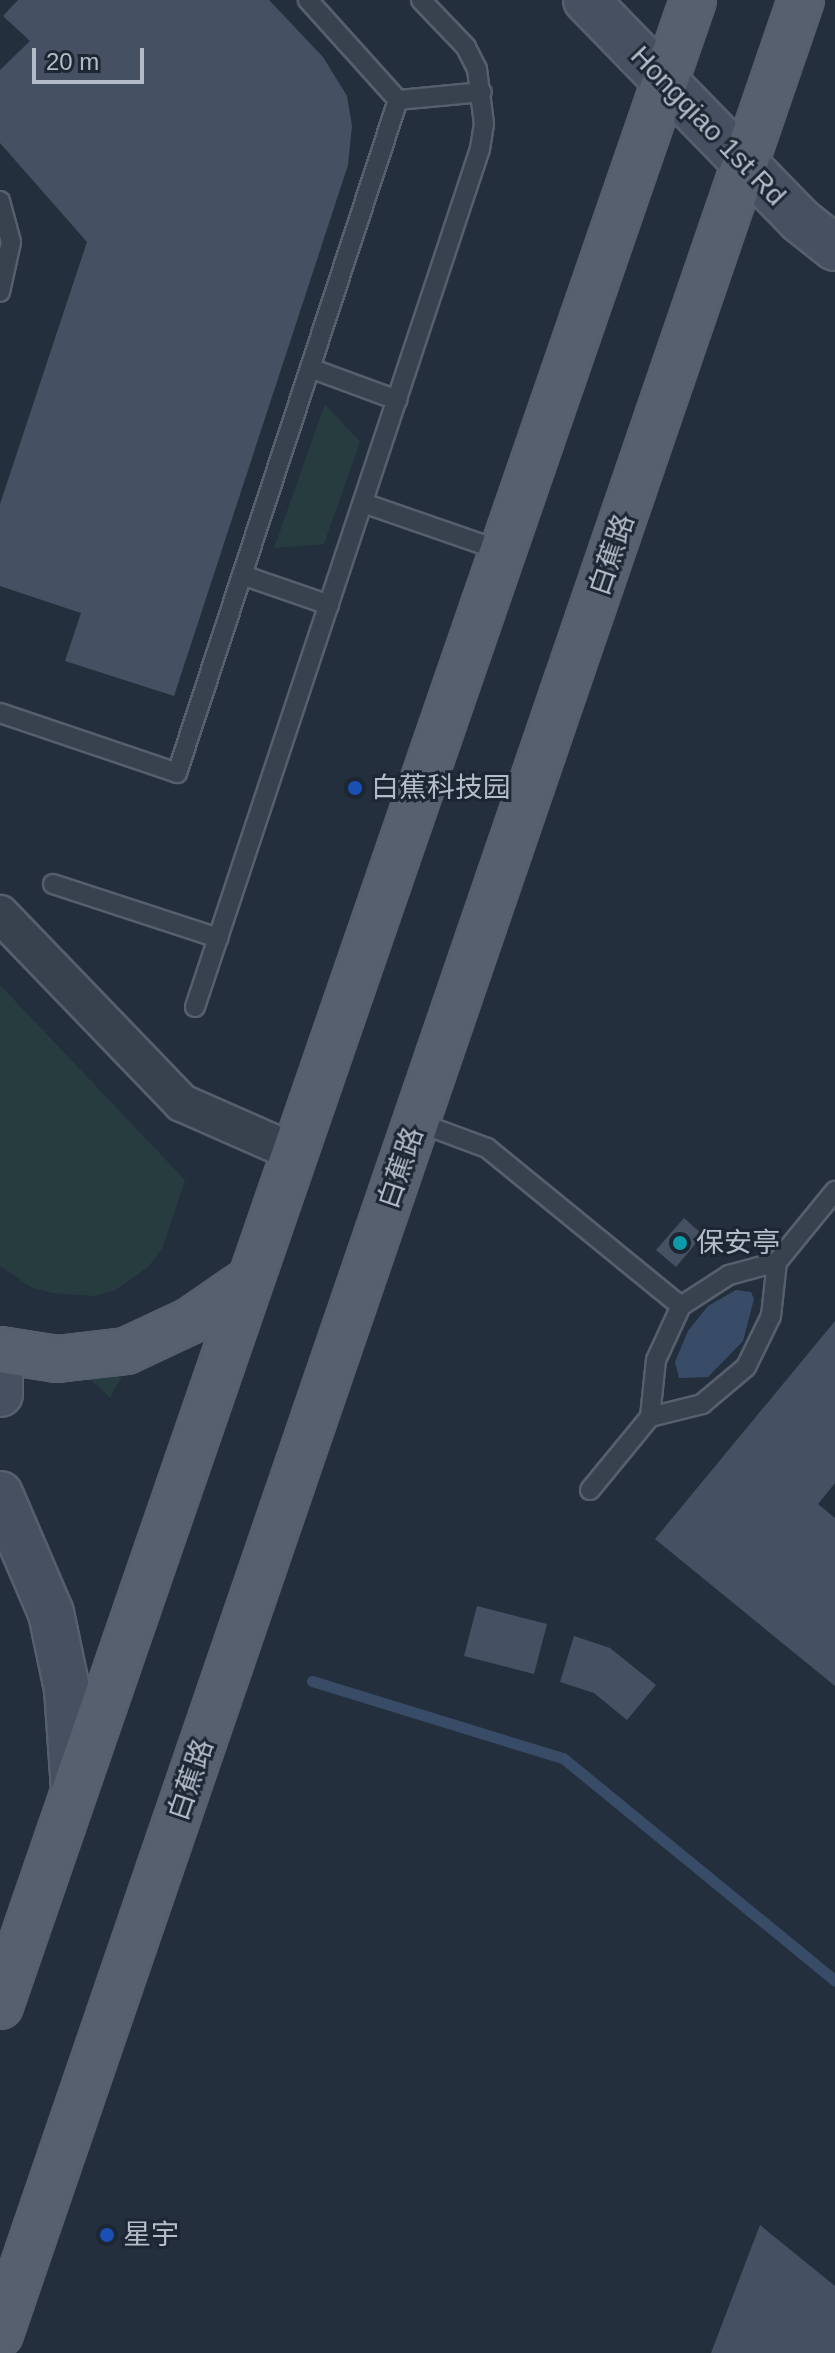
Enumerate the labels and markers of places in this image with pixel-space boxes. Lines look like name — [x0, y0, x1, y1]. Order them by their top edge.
place label: 白蕉科技园 — [371, 771, 511, 805]
marker: 白蕉科技园 — [346, 779, 364, 797]
place label: 保安亭 — [696, 1226, 780, 1260]
marker: 保安亭 — [671, 1234, 689, 1252]
place label: 星宇 — [123, 2218, 179, 2252]
marker: 星宇 — [98, 2226, 116, 2244]

